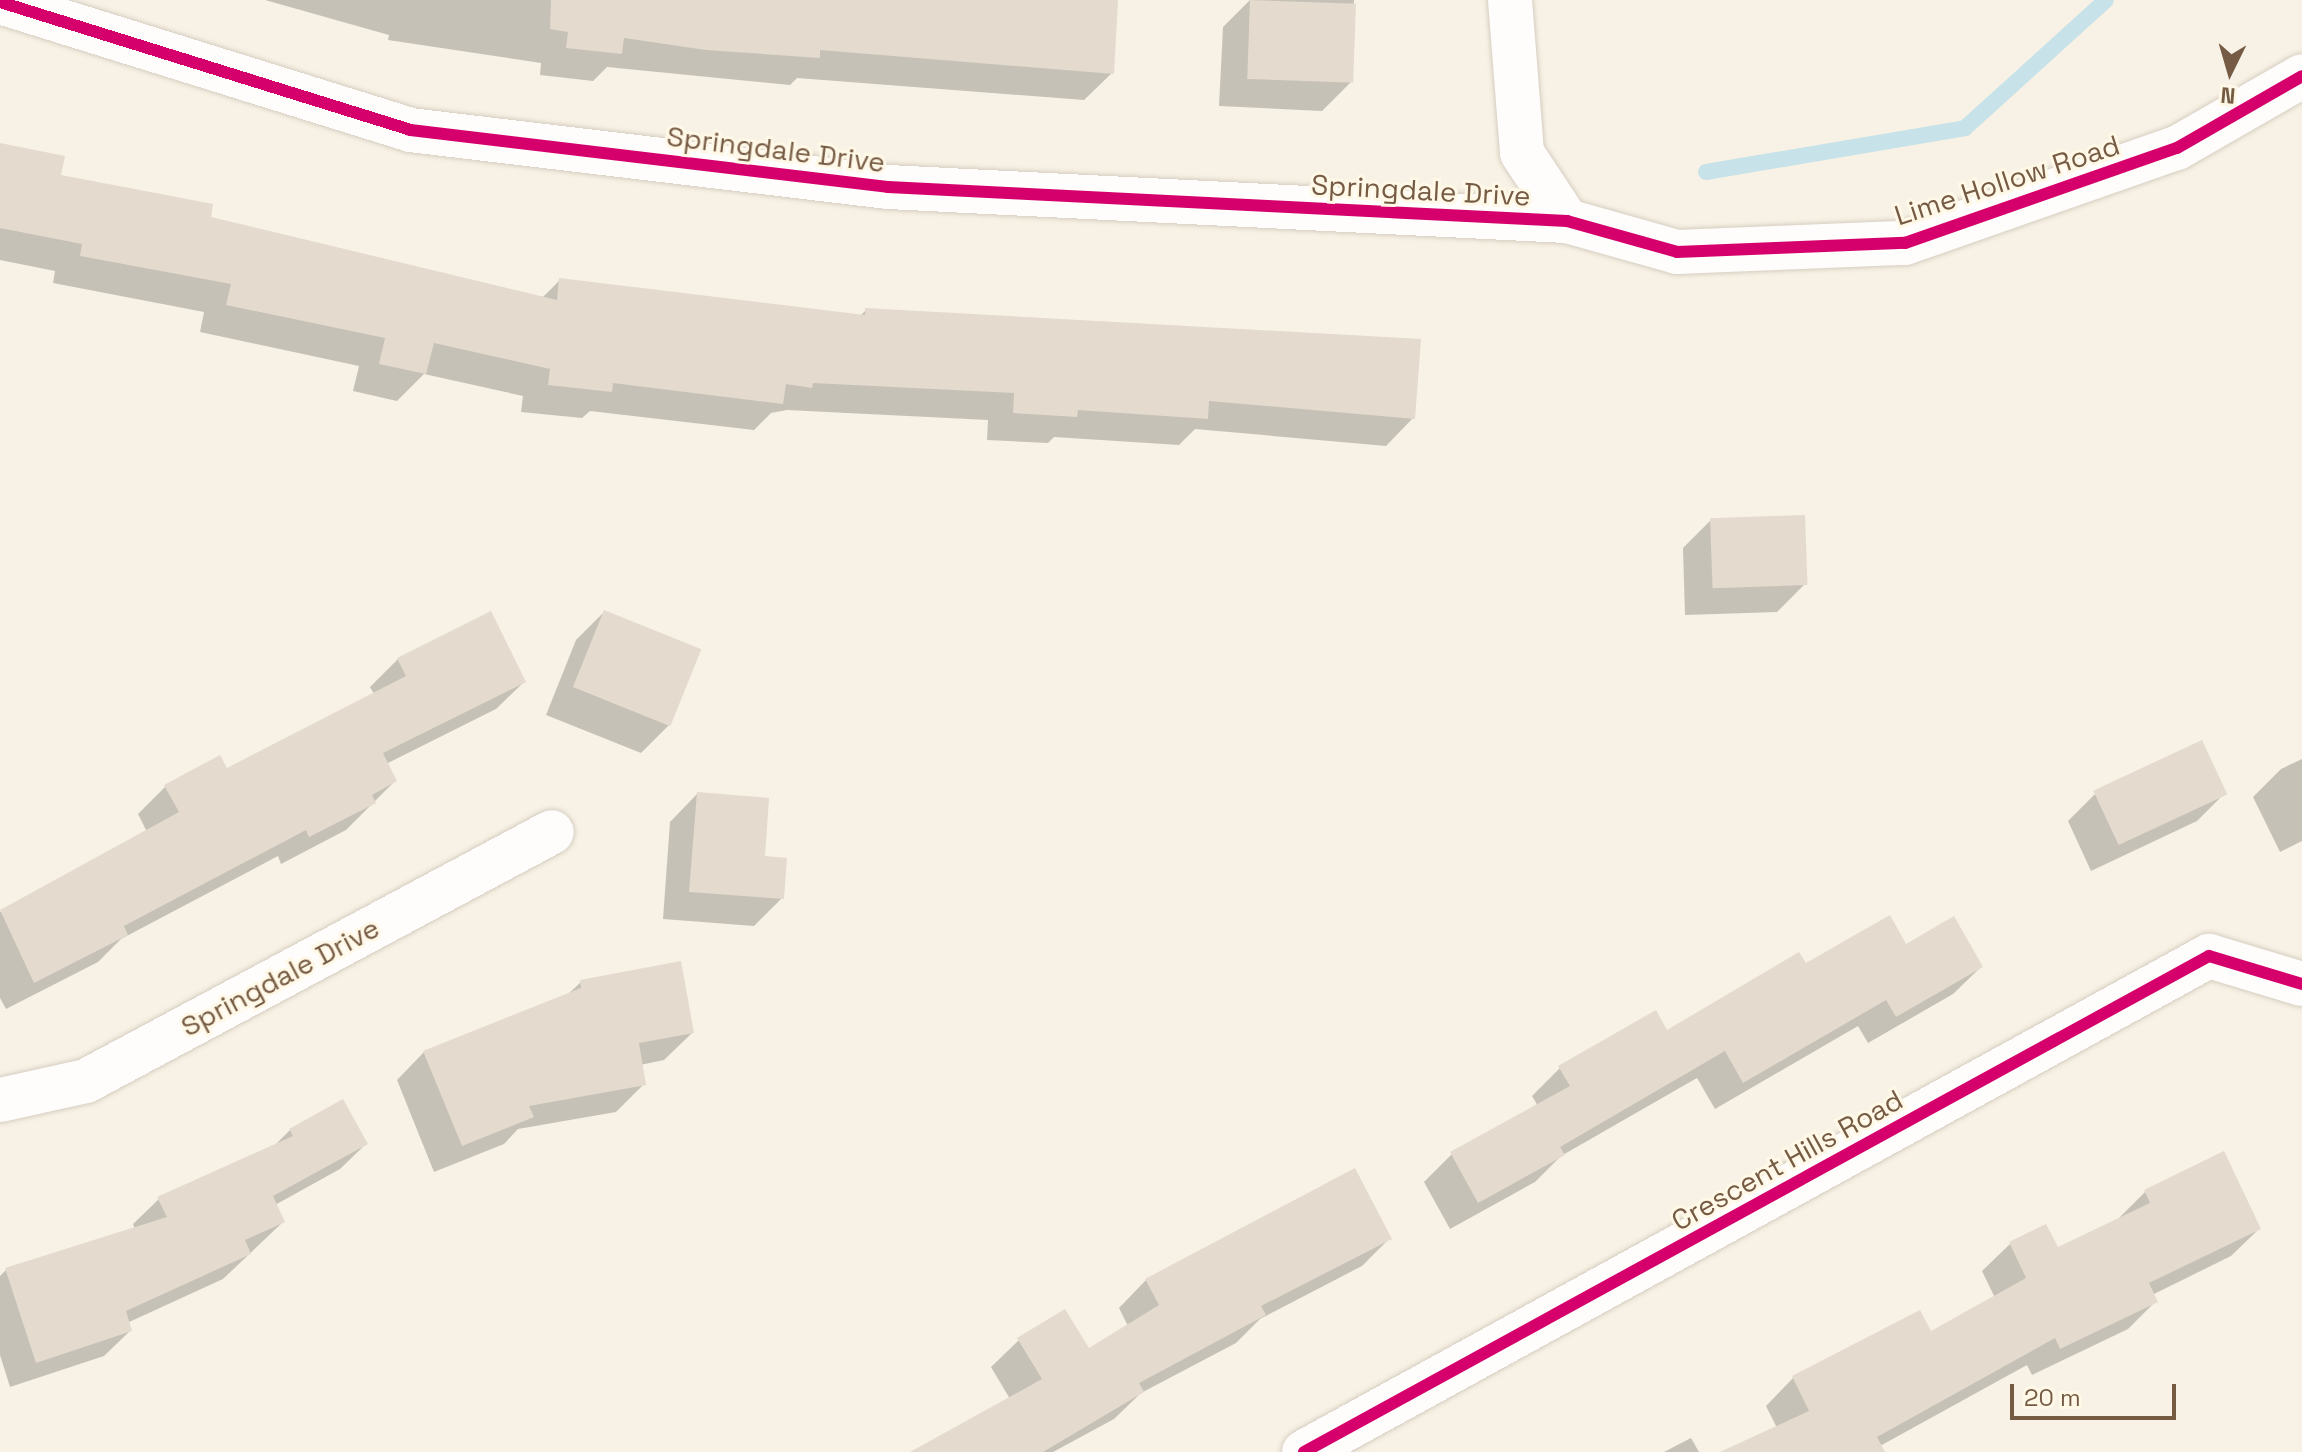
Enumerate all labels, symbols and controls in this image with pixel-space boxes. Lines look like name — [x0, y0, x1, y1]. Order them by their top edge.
north arrow — [2190, 32, 2270, 112]
text: N — [2219, 81, 2236, 110]
street label: Springdale Drive — [665, 119, 887, 179]
street label: Lime Hollow Road — [1890, 128, 2124, 232]
street label: Springdale Drive — [1310, 167, 1532, 213]
street label: Springdale Drive — [175, 911, 385, 1043]
street label: Crescent Hills Road — [1666, 1082, 1908, 1238]
scale bar — [2014, 1368, 2180, 1418]
text: 20 m — [2024, 1382, 2081, 1413]

